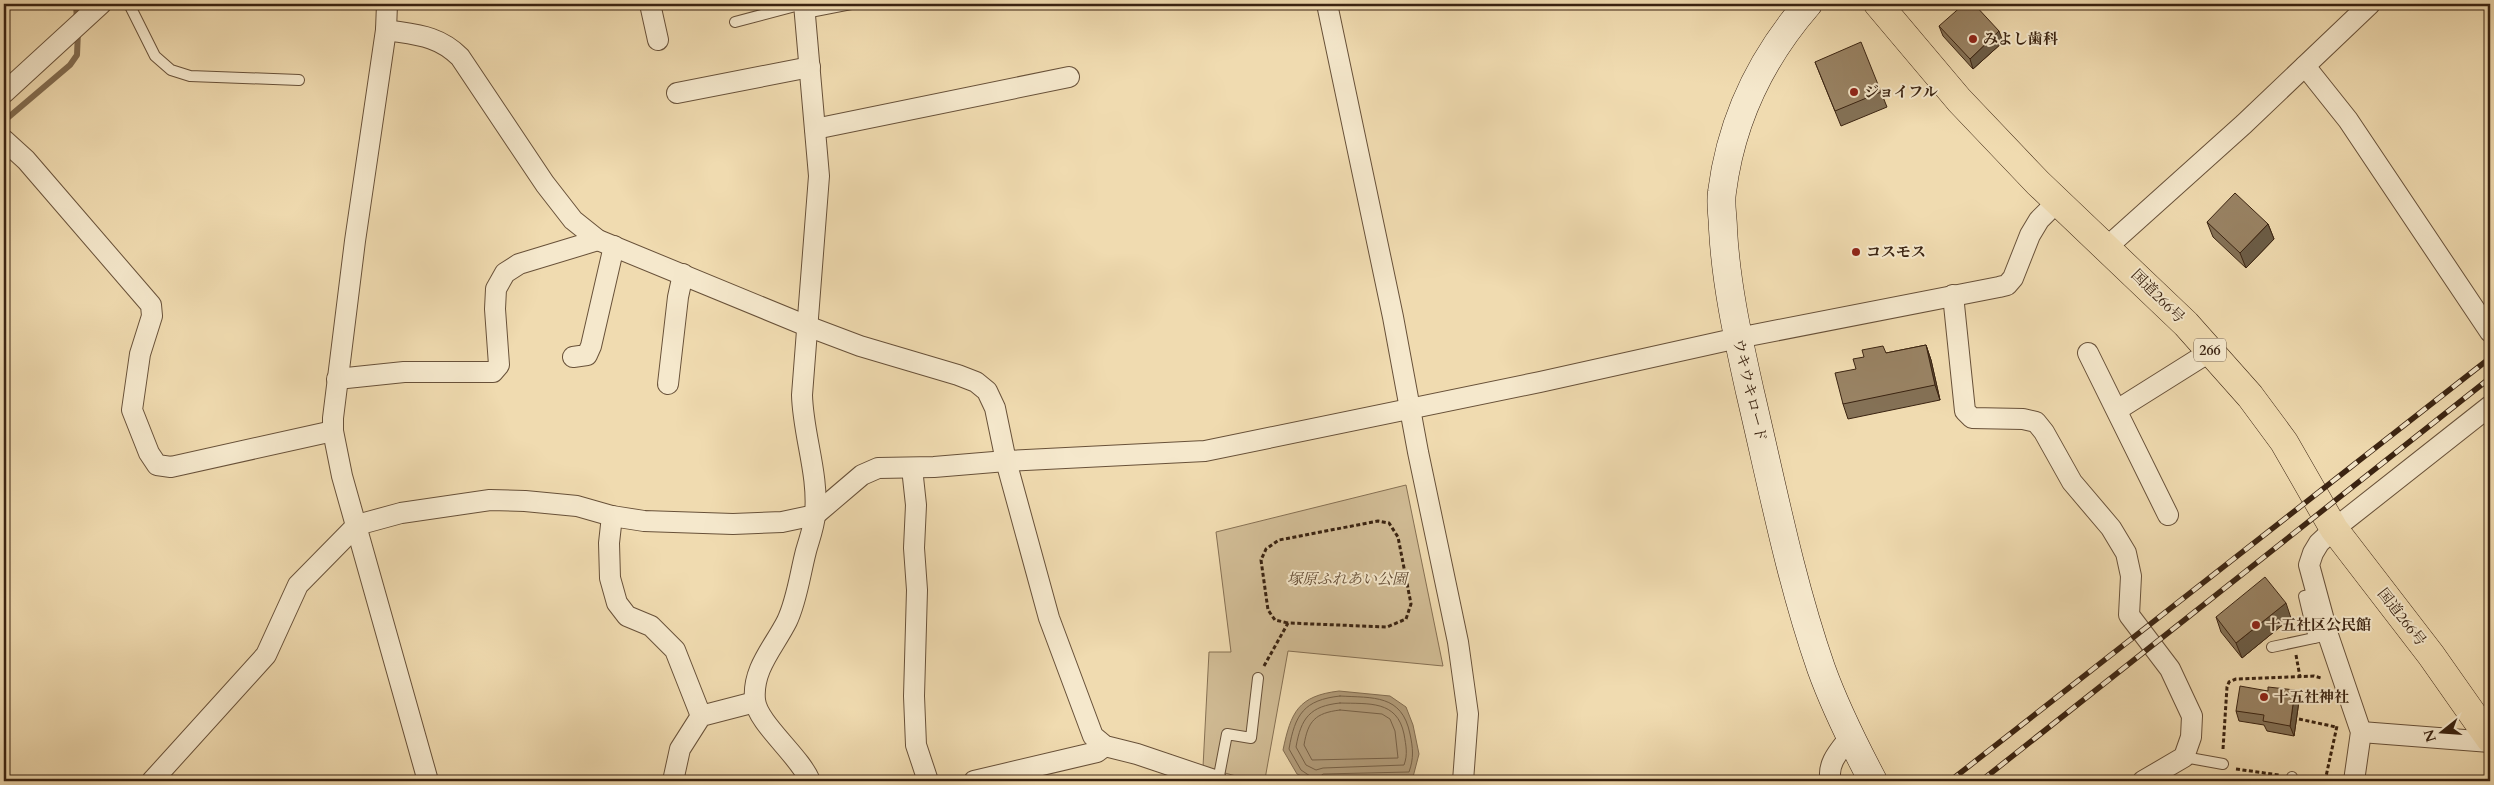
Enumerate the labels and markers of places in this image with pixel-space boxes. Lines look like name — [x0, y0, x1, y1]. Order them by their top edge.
place label: みよし歯科 — [1983, 29, 2058, 49]
marker: みよし歯科 — [1967, 33, 1979, 45]
place label: ジョイフル — [1864, 82, 1938, 102]
marker: ジョイフル — [1848, 86, 1860, 98]
place label: コスモス — [1866, 242, 1926, 262]
marker: コスモス — [1850, 246, 1862, 258]
place label: 十五社区公民館 — [2266, 615, 2371, 635]
marker: 十五社区公民館 — [2250, 619, 2262, 631]
place label: 十五社神社 — [2274, 687, 2349, 707]
marker: 十五社神社 — [2258, 691, 2270, 703]

